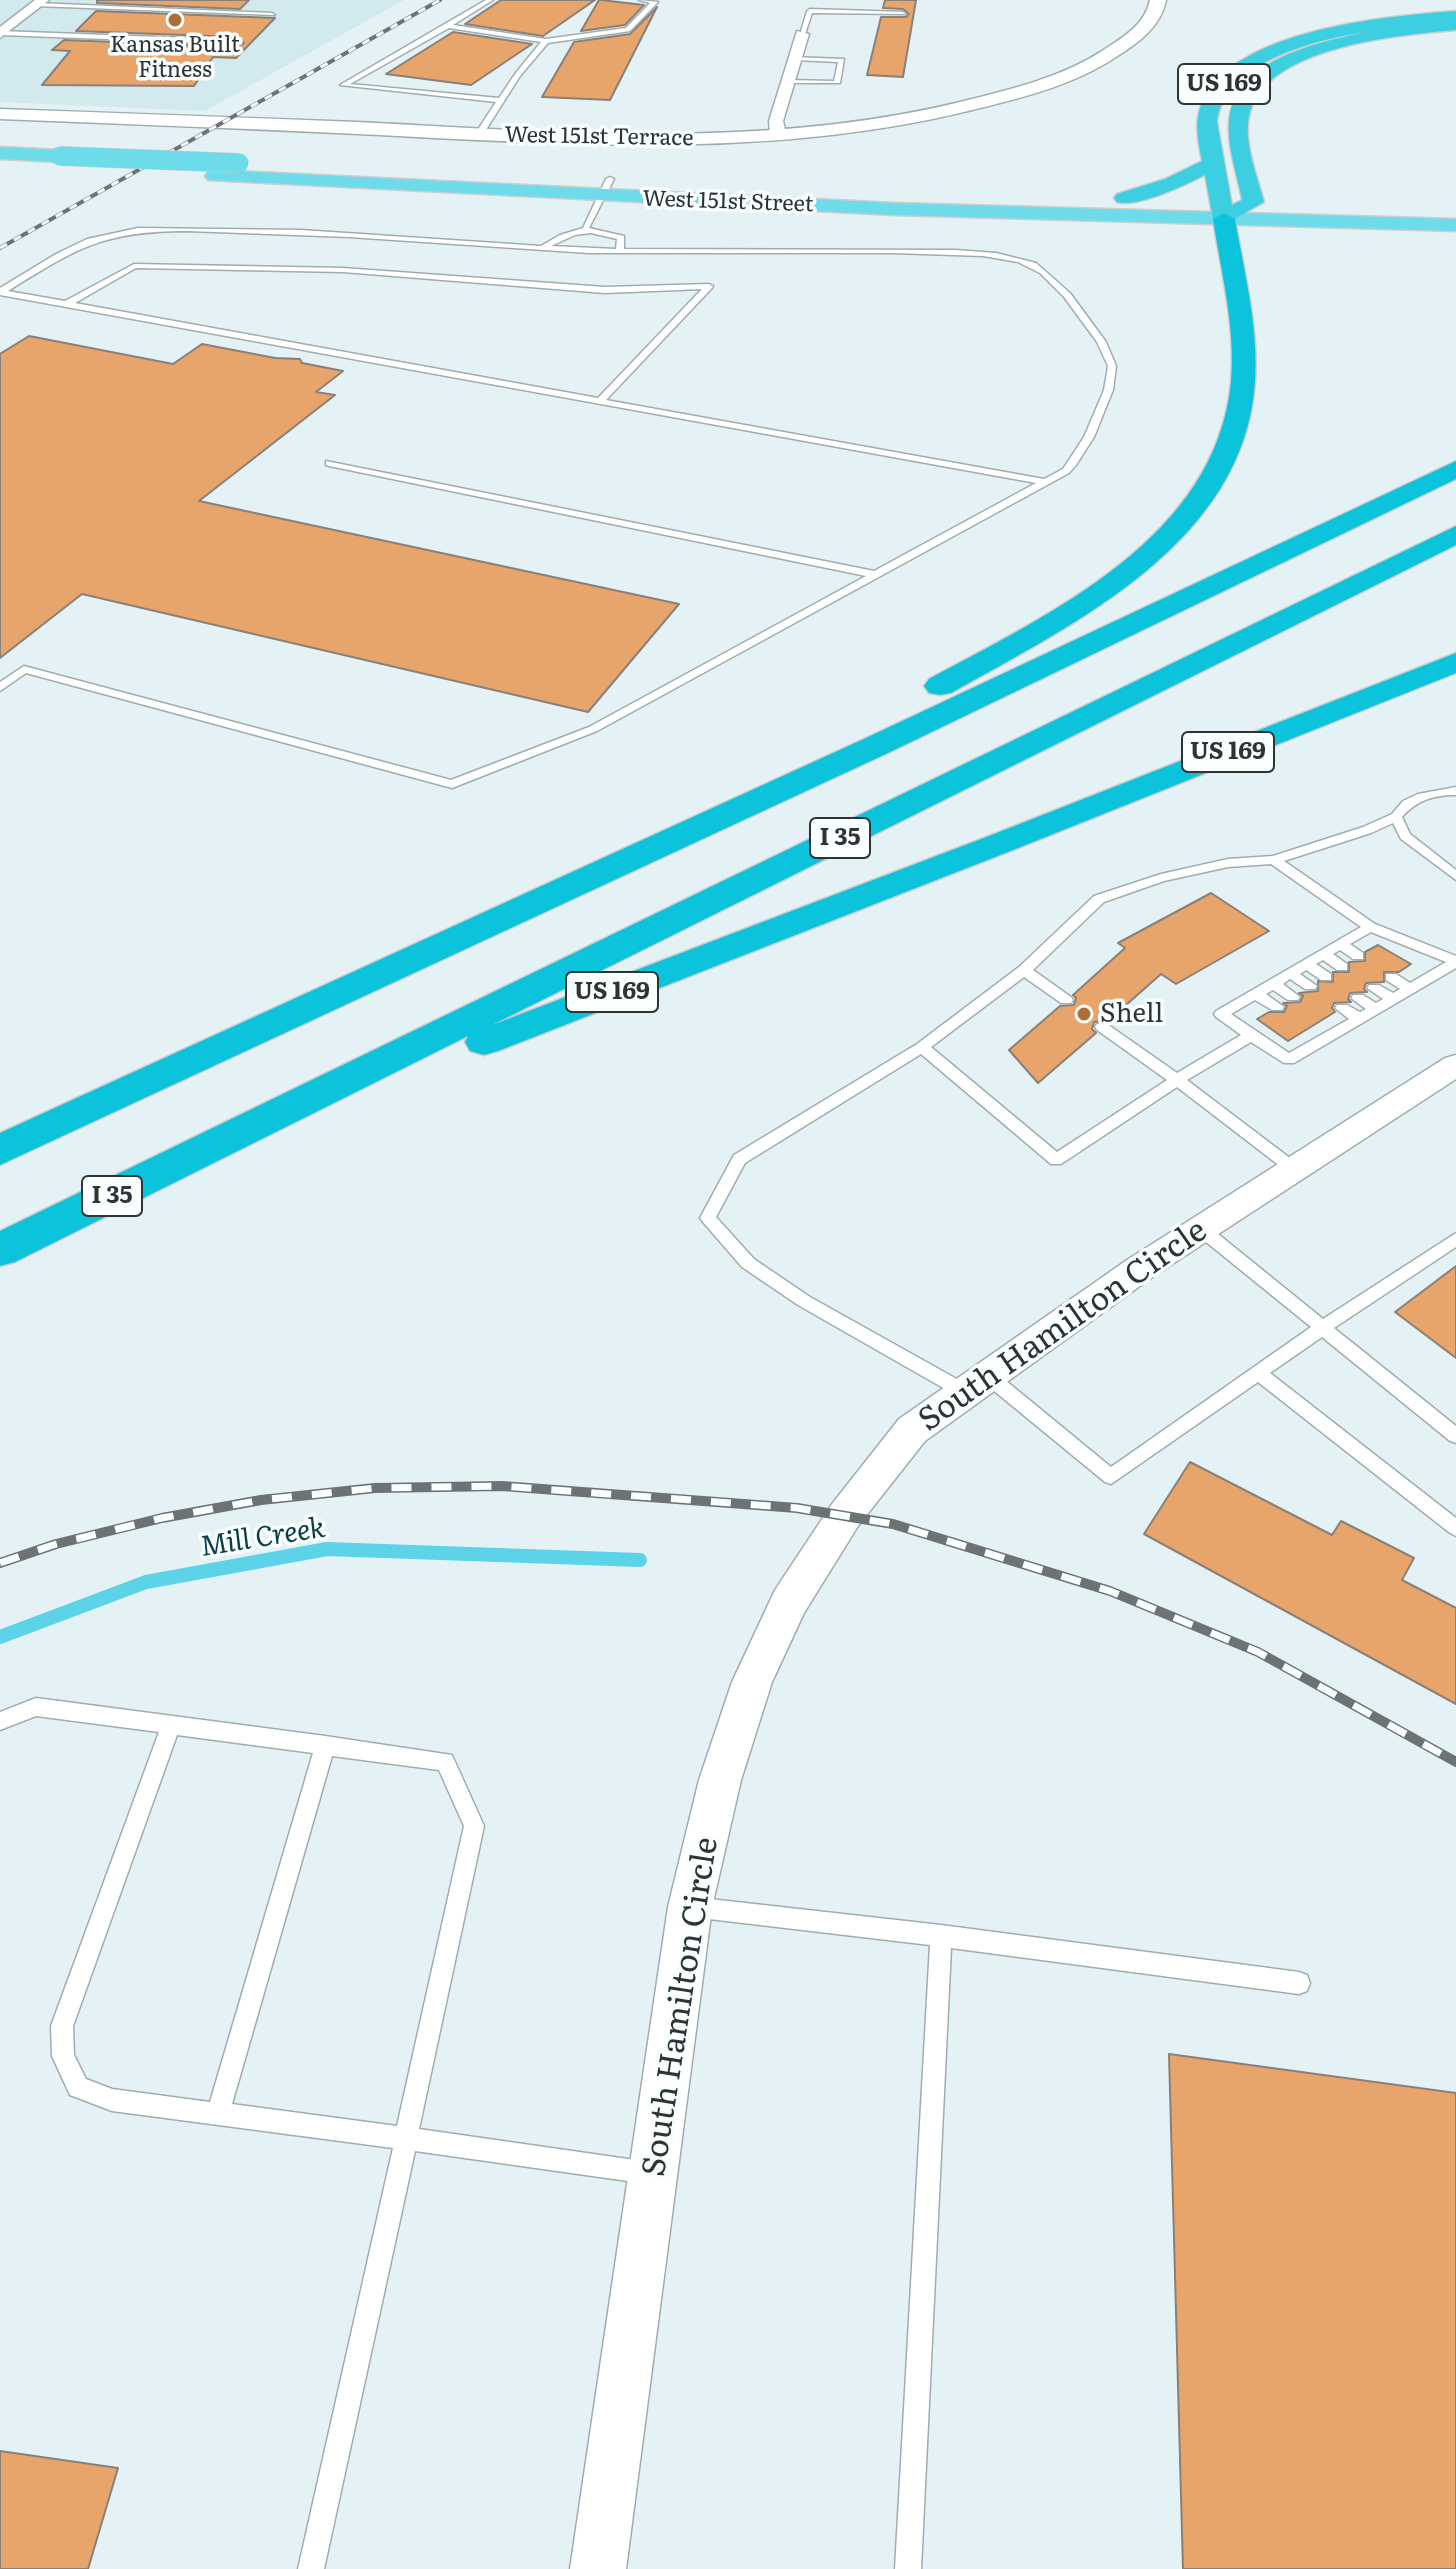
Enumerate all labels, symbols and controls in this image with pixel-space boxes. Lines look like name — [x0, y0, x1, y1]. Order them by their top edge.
marker: Kansas Built Fitness — [166, 11, 184, 29]
place label: Kansas Built Fitness — [110, 33, 240, 84]
road number: US 169 — [1178, 64, 1270, 104]
street label: West 151st Terrace — [504, 122, 694, 152]
street label: West 151st Street — [642, 186, 814, 218]
road number: US 169 — [1182, 732, 1274, 772]
road number: I 35 — [810, 818, 870, 858]
road number: US 169 — [566, 972, 658, 1012]
place label: Shell — [1100, 998, 1163, 1030]
marker: Shell — [1075, 1005, 1093, 1023]
road number: I 35 — [82, 1176, 142, 1216]
street label: South Hamilton Circle — [912, 1212, 1214, 1440]
water label: Mill Creek — [198, 1512, 328, 1564]
street label: South Hamilton Circle — [635, 1835, 727, 2179]

